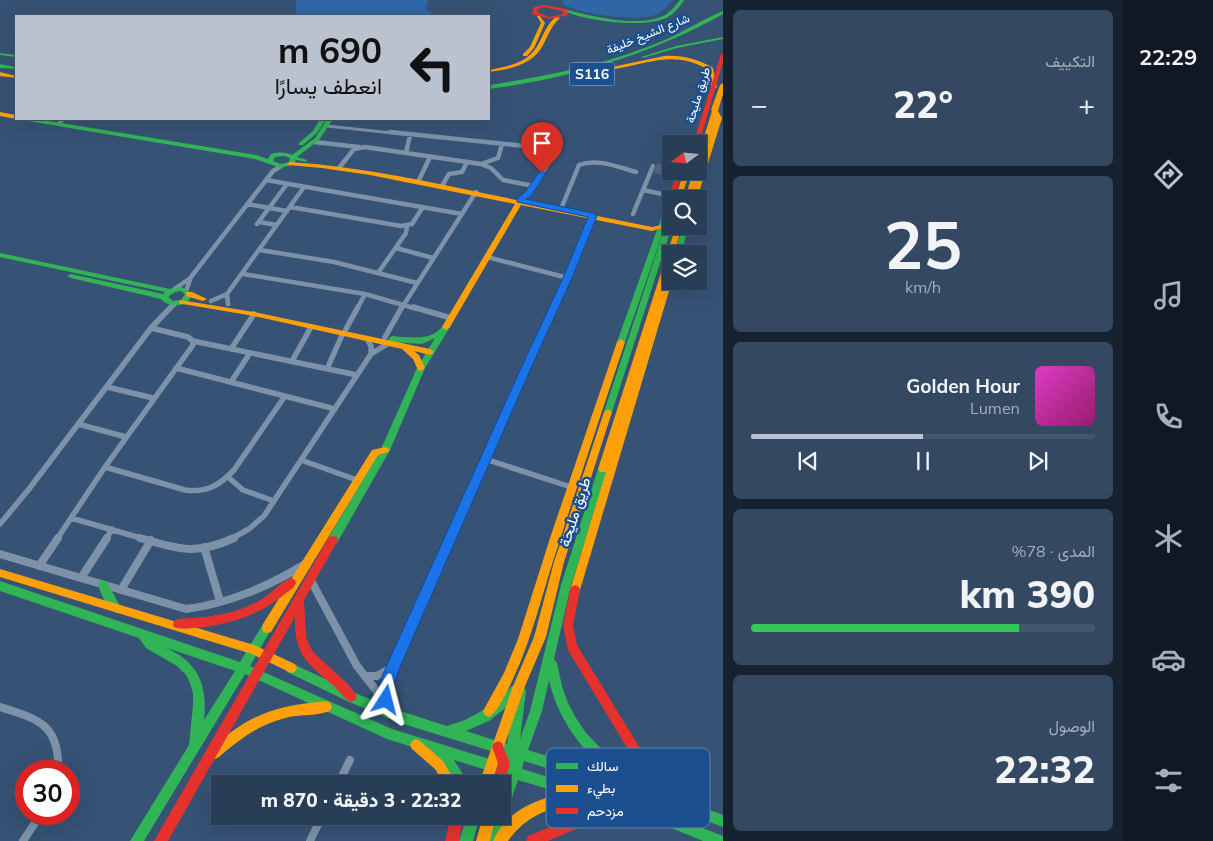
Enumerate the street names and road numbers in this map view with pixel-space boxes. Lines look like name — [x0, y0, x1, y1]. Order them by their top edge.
street label: شارع الشيخ خليفة — [604, 10, 692, 59]
road number: S116 — [570, 62, 614, 86]
street label: طريق مليحة — [682, 65, 714, 125]
street label: طريق مليحة — [554, 474, 596, 549]

